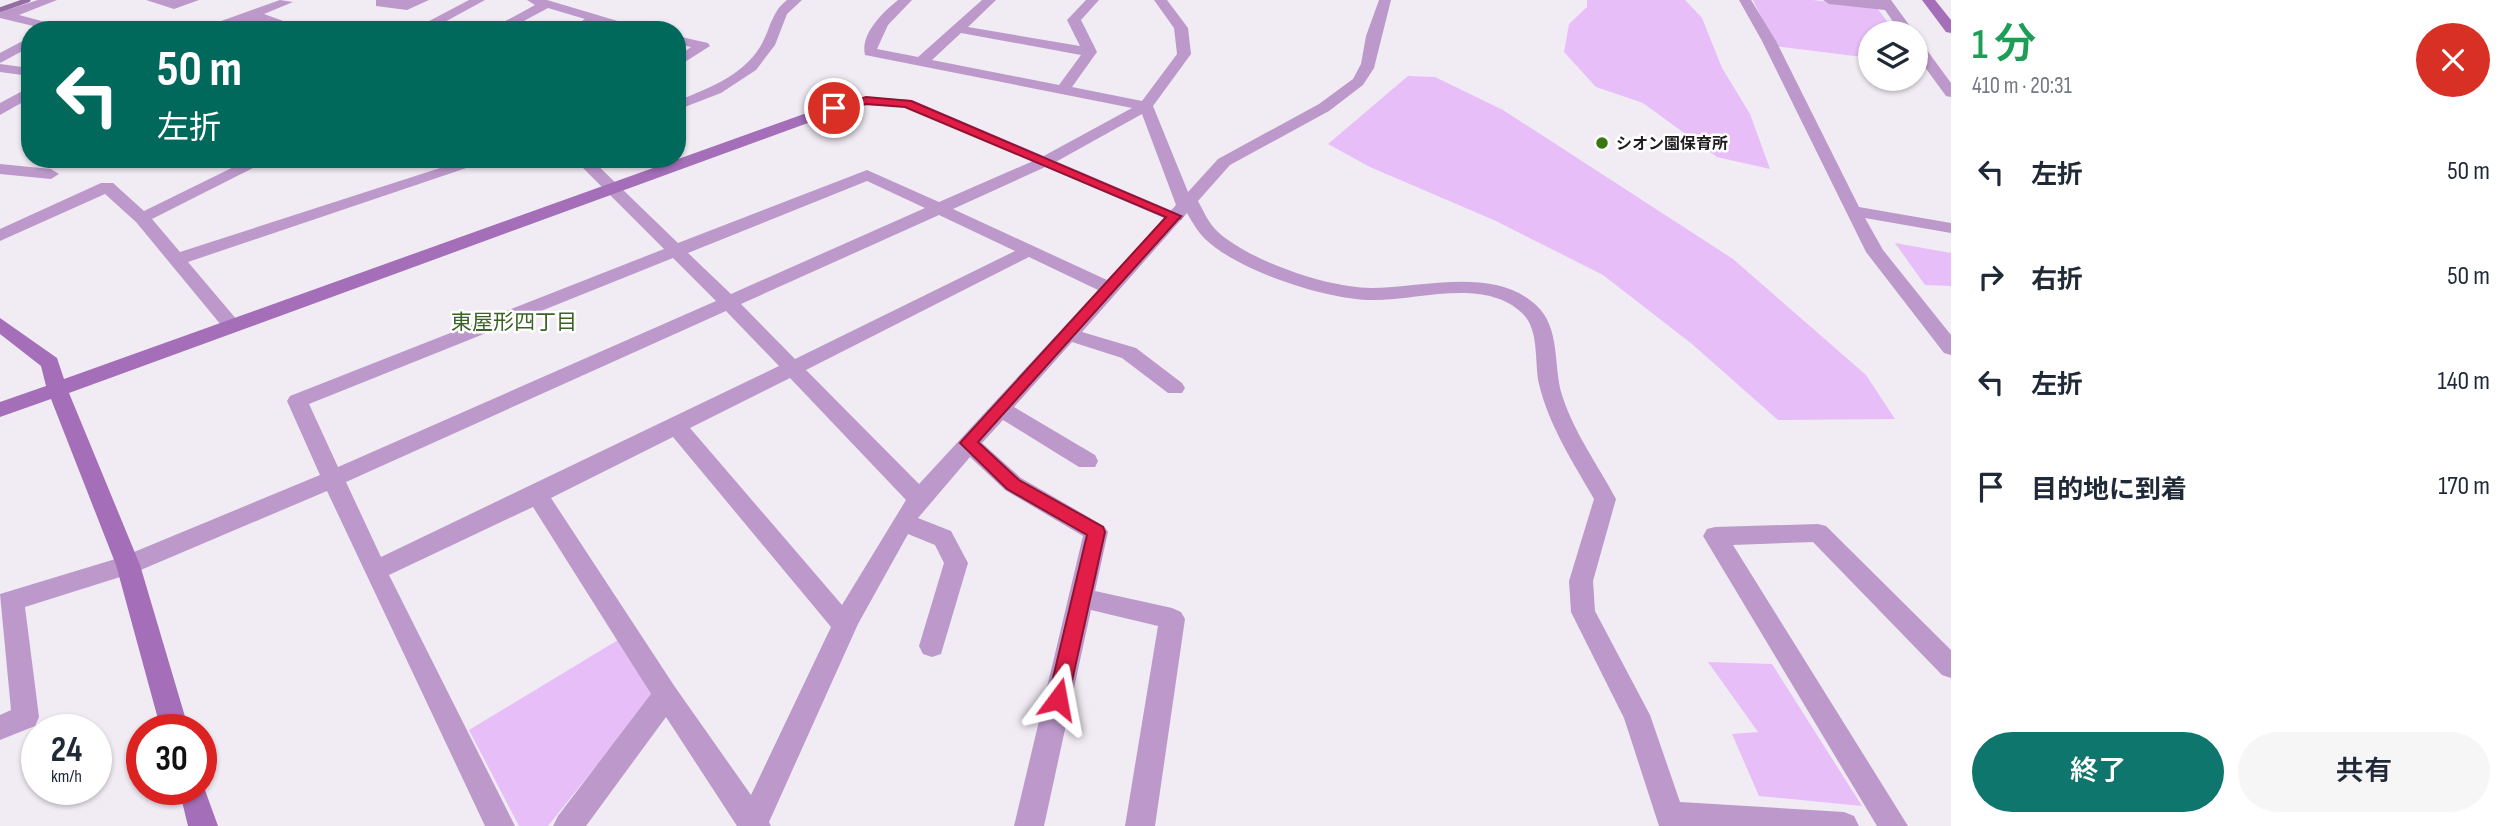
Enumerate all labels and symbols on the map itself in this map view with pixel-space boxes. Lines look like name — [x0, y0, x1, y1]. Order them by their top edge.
pin — [804, 78, 864, 138]
marker: シオン園保育所 — [1594, 135, 1610, 151]
place label: シオン園保育所 — [1616, 135, 1728, 154]
district label: 東屋形四丁目 — [451, 310, 577, 335]
position arrow — [1021, 662, 1095, 736]
speed limit sign: 30 — [126, 714, 217, 805]

